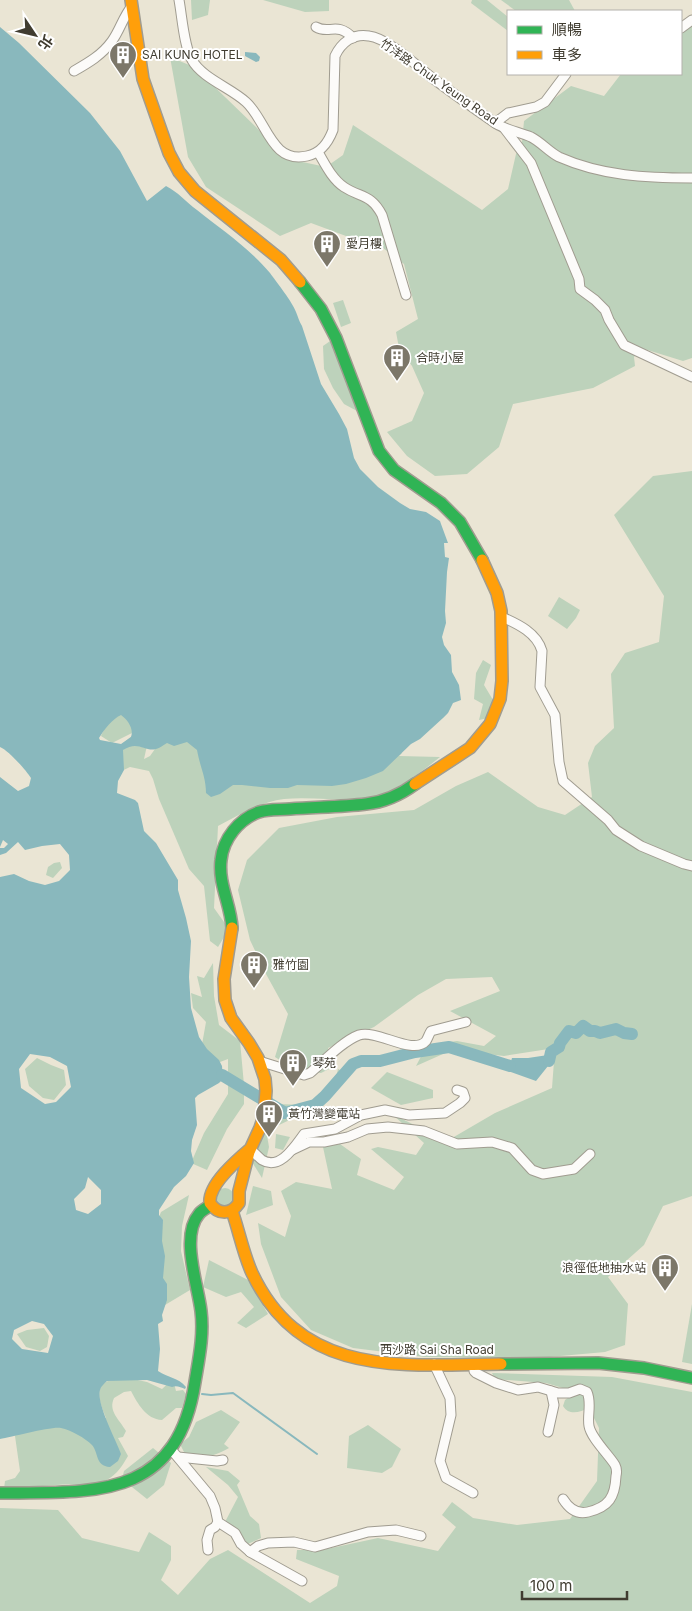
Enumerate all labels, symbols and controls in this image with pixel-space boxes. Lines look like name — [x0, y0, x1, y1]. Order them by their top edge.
north arrow — [10, 10, 60, 60]
legend — [507, 10, 682, 75]
text: 順暢 — [552, 20, 582, 39]
text: 北 — [35, 32, 57, 53]
street label: 竹洋路 Chuk Yeung Road — [377, 35, 501, 128]
building icon: SAI KUNG HOTEL — [108, 40, 138, 79]
text: 車多 — [552, 45, 582, 64]
place label: SAI KUNG HOTEL — [142, 47, 243, 62]
building icon: 愛月樓 — [312, 229, 342, 268]
place label: 愛月樓 — [346, 236, 382, 251]
building icon: 合時小屋 — [382, 343, 412, 382]
place label: 合時小屋 — [416, 350, 464, 365]
building icon: 雅竹園 — [239, 950, 269, 989]
place label: 雅竹園 — [273, 957, 309, 972]
building icon: 琴苑 — [278, 1048, 308, 1087]
place label: 琴苑 — [312, 1055, 336, 1070]
building icon: 黃竹灣變電站 — [254, 1099, 284, 1138]
place label: 黃竹灣變電站 — [288, 1106, 360, 1121]
building icon: 浪徑低地抽水站 — [650, 1253, 680, 1292]
place label: 浪徑低地抽水站 — [562, 1260, 646, 1275]
street label: 西沙路 Sai Sha Road — [380, 1342, 494, 1357]
scale bar — [522, 1568, 627, 1600]
text: 100 m — [530, 1576, 572, 1595]

